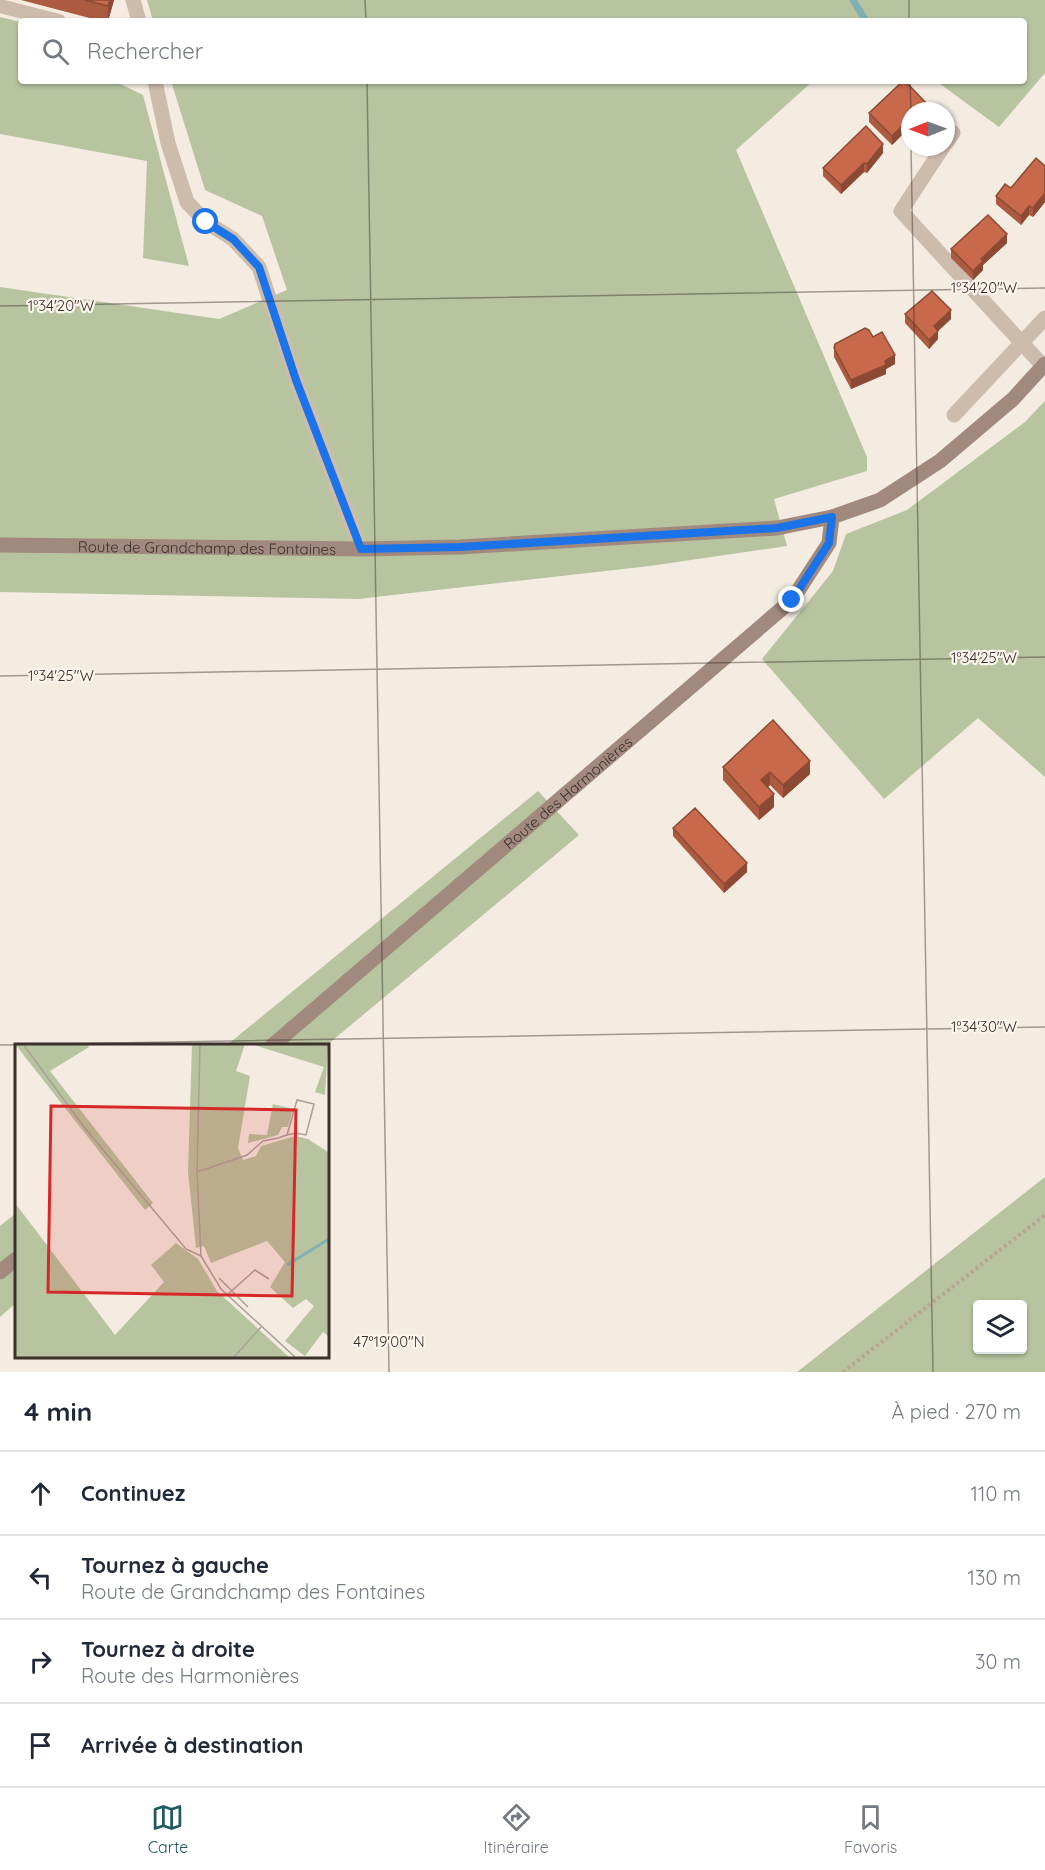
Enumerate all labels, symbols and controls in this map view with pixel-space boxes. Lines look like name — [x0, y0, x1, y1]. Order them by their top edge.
search box — [18, 18, 1027, 84]
icon: search — [39, 35, 72, 68]
text: Rechercher — [87, 37, 203, 65]
north arrow — [901, 102, 955, 156]
route start — [192, 208, 218, 234]
text: 1°34'20"W — [951, 278, 1018, 297]
text: 1°34'20"W — [28, 296, 95, 315]
street label: Route de Grandchamp des Fontaines — [78, 536, 336, 558]
route end — [778, 586, 804, 612]
text: 1°34'25"W — [951, 648, 1017, 667]
text: 1°34'25"W — [28, 666, 94, 685]
street label: Route des Harmonières — [499, 732, 636, 853]
text: 1°34'30"W — [951, 1017, 1018, 1036]
inset map — [15, 1044, 328, 1357]
map controls — [973, 1300, 1027, 1354]
button: layers — [973, 1300, 1027, 1354]
text: 47°19'00"N — [353, 1332, 425, 1351]
text: 4 min — [24, 1395, 92, 1428]
text: À pied · 270 m — [891, 1399, 1021, 1424]
icon: ahead — [24, 1477, 57, 1510]
text: Continuez — [81, 1479, 185, 1507]
text: 110 m — [971, 1481, 1021, 1506]
text: Tournez à gauche — [81, 1551, 269, 1579]
icon: left — [24, 1561, 57, 1594]
text: 130 m — [968, 1565, 1021, 1590]
text: Route de Grandchamp des Fontaines — [81, 1579, 425, 1604]
text: Tournez à droite — [81, 1635, 255, 1663]
icon: right — [24, 1645, 57, 1678]
text: 30 m — [975, 1649, 1021, 1674]
text: Route des Harmonières — [81, 1663, 299, 1688]
icon: arrive — [24, 1729, 57, 1762]
text: Arrivée à destination — [81, 1731, 303, 1759]
tab: Carte — [148, 1801, 188, 1857]
tab: Itinéraire — [484, 1801, 549, 1857]
tab: Favoris — [844, 1801, 897, 1857]

